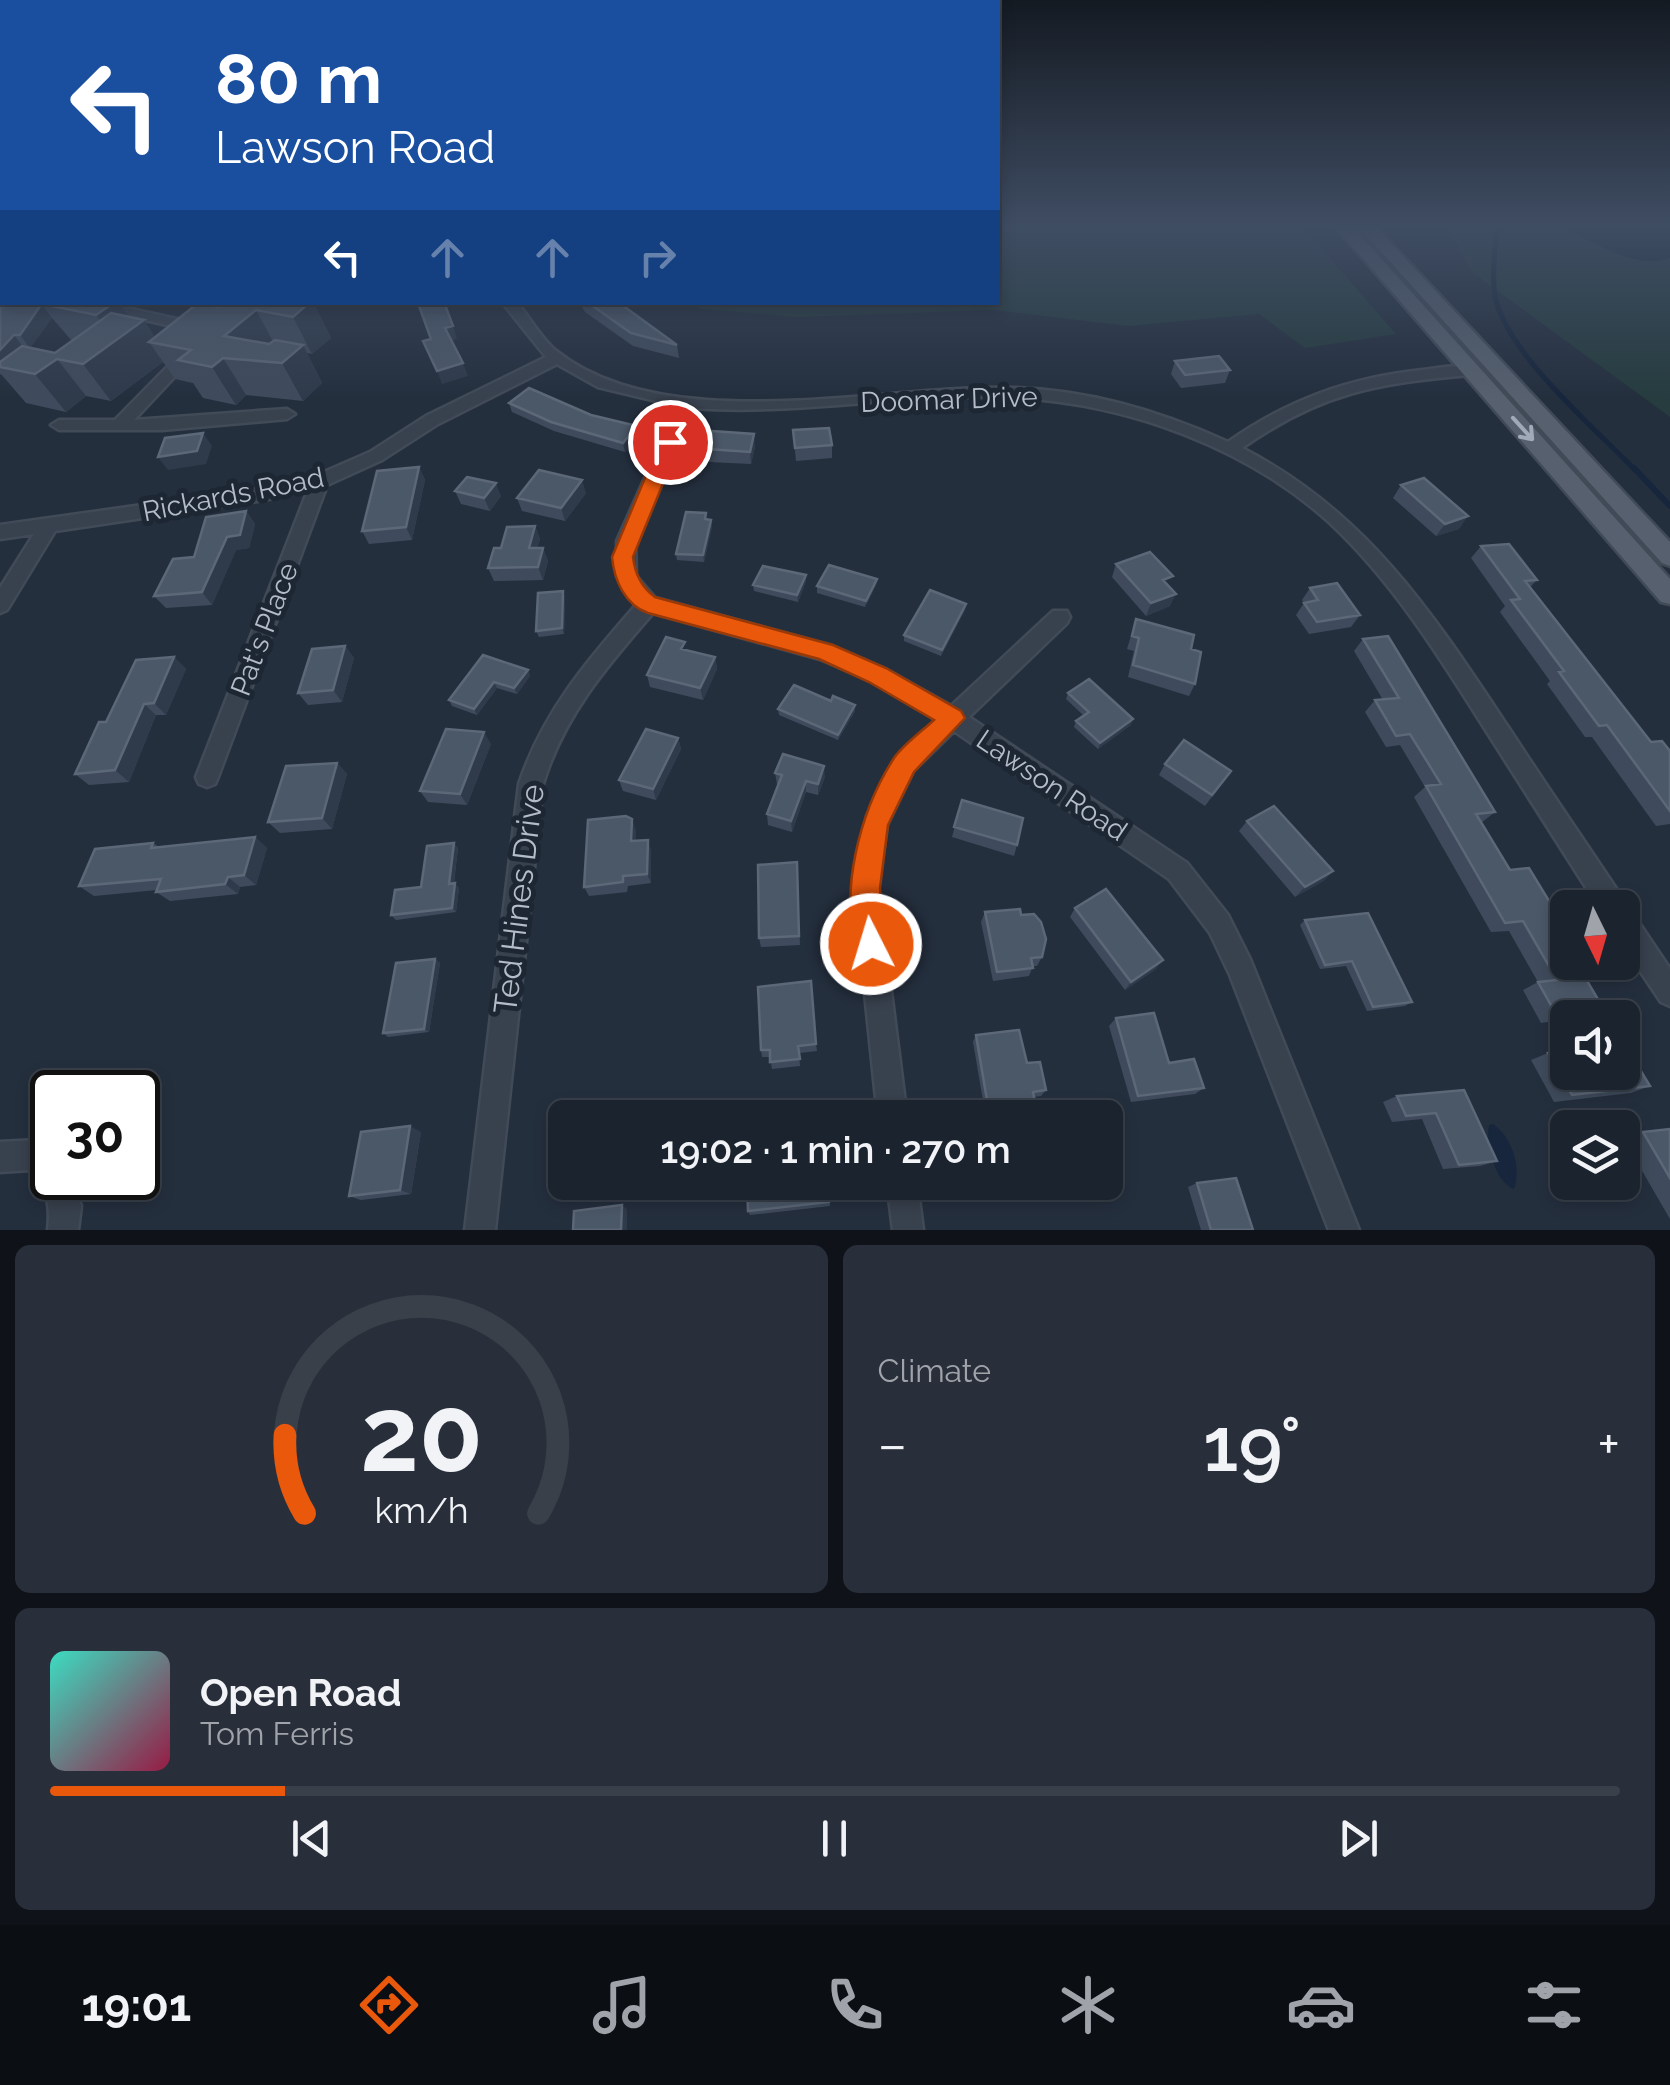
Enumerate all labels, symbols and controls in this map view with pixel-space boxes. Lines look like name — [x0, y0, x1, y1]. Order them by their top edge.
text: 80 m — [215, 37, 382, 119]
icon: left — [50, 40, 180, 170]
text: Lawson Road — [215, 121, 495, 174]
icon: left — [315, 230, 370, 285]
icon: ahead — [420, 230, 475, 285]
icon: ahead — [525, 230, 580, 285]
icon: right — [630, 230, 685, 285]
street label: Doomar Drive — [860, 380, 1038, 419]
pin — [628, 400, 713, 485]
icon: arrive — [643, 415, 698, 470]
one-way arrow — [1511, 416, 1534, 441]
street label: Rickards Road — [139, 461, 327, 528]
street label: Pat's Place — [224, 558, 305, 700]
street label: Lawson Road — [970, 723, 1133, 848]
street label: Ted Hines Drive — [486, 782, 551, 1016]
north arrow — [1550, 890, 1640, 980]
map controls — [1550, 890, 1640, 1200]
position arrow — [819, 892, 923, 996]
button: sound — [1550, 1000, 1640, 1090]
speed limit sign: 30 — [30, 1070, 160, 1200]
button: layers — [1550, 1110, 1640, 1200]
text: 19:02 · 1 min · 270 m — [660, 1127, 1011, 1172]
text: Climate — [878, 1352, 991, 1389]
text: 20 — [360, 1373, 483, 1495]
text: 19° — [1203, 1400, 1301, 1489]
text: − — [878, 1412, 907, 1477]
text: + — [1597, 1412, 1620, 1477]
text: km/h — [374, 1489, 468, 1531]
text: Open Road — [200, 1670, 401, 1715]
text: Tom Ferris — [200, 1715, 354, 1752]
icon: previous — [284, 1811, 339, 1866]
icon: pause — [807, 1811, 862, 1866]
icon: next — [1331, 1811, 1386, 1866]
icon: directions — [354, 1970, 424, 2040]
icon: music — [587, 1970, 657, 2040]
icon: phone — [820, 1970, 890, 2040]
icon: climate — [1053, 1970, 1123, 2040]
icon: car — [1286, 1970, 1356, 2040]
icon: filters — [1519, 1970, 1589, 2040]
text: 19:01 — [81, 1979, 191, 2032]

